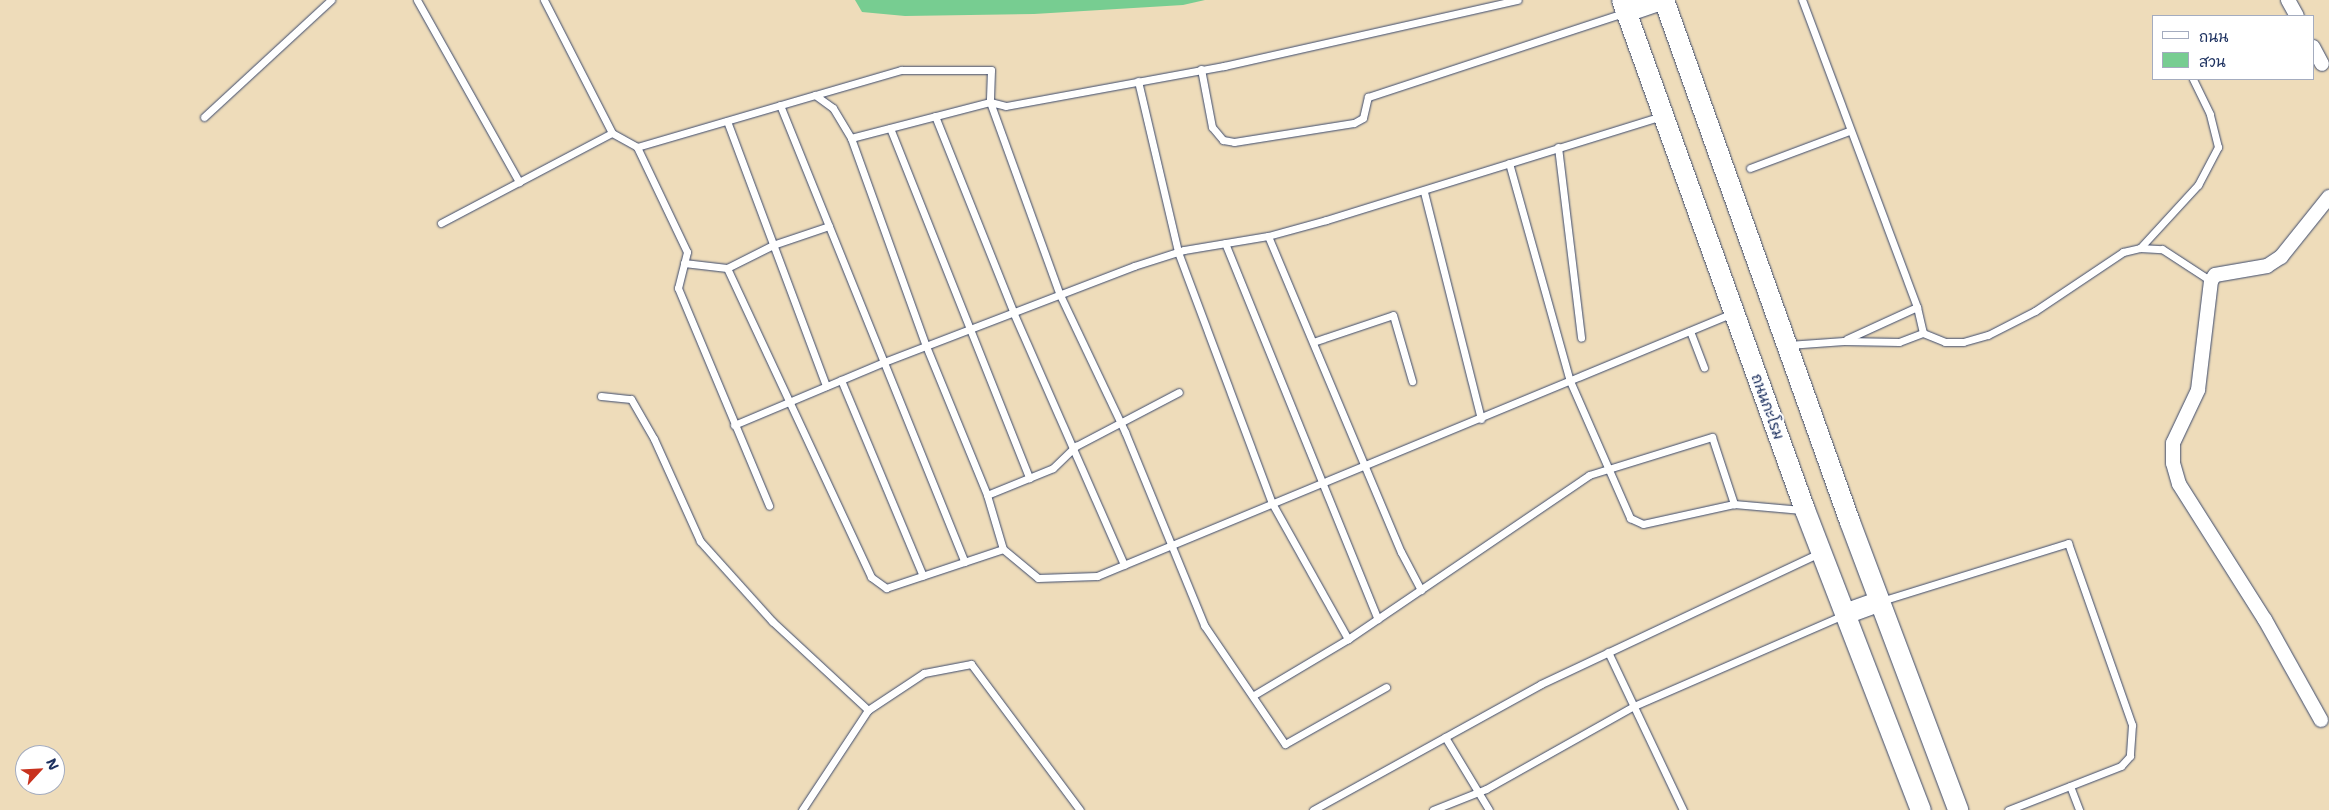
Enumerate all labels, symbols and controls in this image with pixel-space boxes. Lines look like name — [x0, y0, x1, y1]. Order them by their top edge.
legend — [2152, 15, 2314, 80]
text: ถนน — [2199, 27, 2228, 47]
text: สวน — [2199, 52, 2226, 72]
street label: ถนนกะโรม — [1747, 372, 1787, 442]
north arrow — [15, 745, 65, 795]
text: N — [42, 755, 63, 773]

